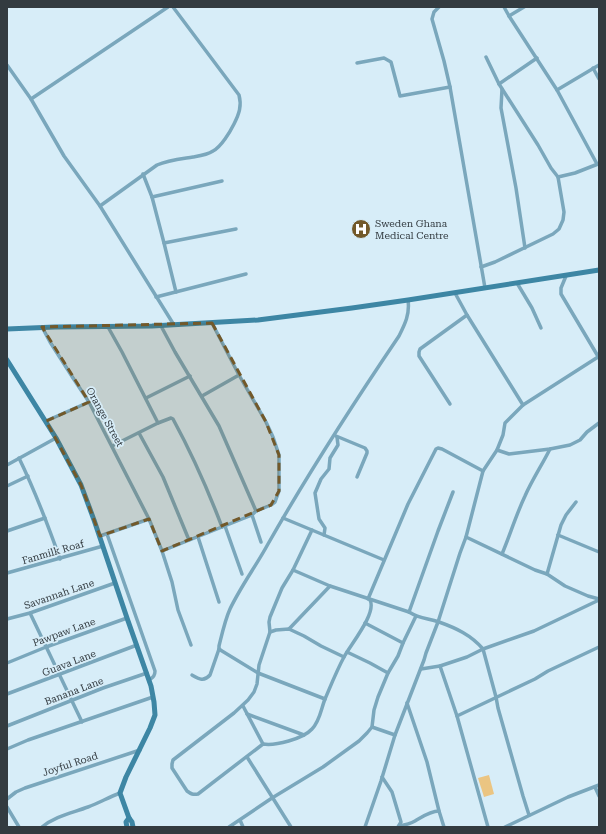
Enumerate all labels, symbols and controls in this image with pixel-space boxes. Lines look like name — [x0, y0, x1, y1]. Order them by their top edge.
hospital icon: Sweden Ghana Medical Centre — [350, 218, 372, 240]
place label: Sweden Ghana Medical Centre — [375, 218, 449, 241]
street label: Orange Street — [84, 385, 126, 449]
street label: Fanmilk Roaf — [21, 538, 86, 566]
street label: Savannah Lane — [22, 577, 96, 611]
street label: Pawpaw Lane — [31, 615, 97, 648]
street label: Guava Lane — [41, 648, 98, 678]
street label: Banana Lane — [43, 675, 105, 707]
street label: Joyful Road — [41, 750, 100, 778]

